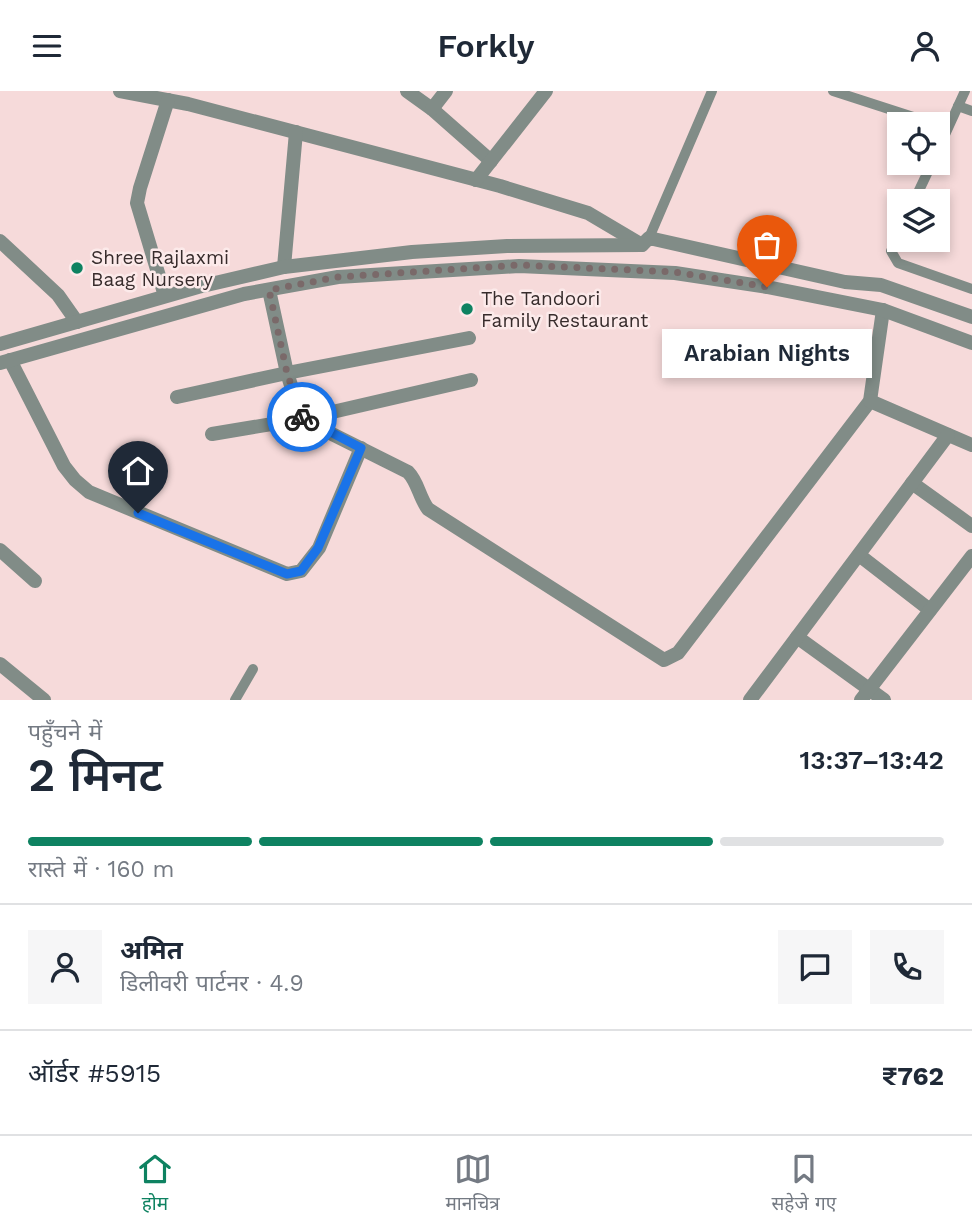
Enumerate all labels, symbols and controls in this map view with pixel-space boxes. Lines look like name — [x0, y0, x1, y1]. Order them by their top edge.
icon: menu — [28, 27, 66, 65]
text: Forkly — [438, 27, 534, 65]
icon: person — [906, 27, 944, 65]
map controls — [887, 112, 950, 252]
button: locate — [887, 112, 950, 175]
button: layers — [887, 189, 950, 252]
pin — [737, 215, 797, 287]
icon: bag — [748, 226, 786, 264]
place label: Shree Rajlaxmi Baag Nursery — [91, 246, 229, 291]
marker: Shree Rajlaxmi Baag Nursery — [69, 260, 85, 276]
place label: The Tandoori Family Restaurant — [481, 287, 648, 332]
marker: The Tandoori Family Restaurant — [459, 301, 475, 317]
callout: Arabian Nights — [662, 329, 872, 378]
text: Arabian Nights — [684, 340, 850, 367]
courier — [267, 382, 337, 452]
icon: bike — [283, 398, 321, 436]
pin — [108, 441, 168, 513]
icon: home — [119, 452, 157, 490]
text: पहुँचने में — [28, 719, 102, 746]
text: 13:37–13:42 — [799, 745, 944, 775]
text: 2 मिनट — [28, 748, 163, 802]
text: रास्ते में · 160 m — [28, 856, 174, 883]
button: person — [28, 930, 102, 1004]
button: chat — [778, 930, 852, 1004]
button: phone — [870, 930, 944, 1004]
text: अमित — [120, 935, 183, 965]
text: डिलीवरी पार्टनर · 4.9 — [120, 970, 304, 997]
text: ऑर्डर #5915 — [28, 1058, 161, 1088]
text: ₹762 — [882, 1061, 944, 1091]
tab: होम — [136, 1150, 174, 1218]
tab: मानचित्र — [445, 1150, 500, 1218]
tab: सहेजे गए — [771, 1150, 836, 1218]

